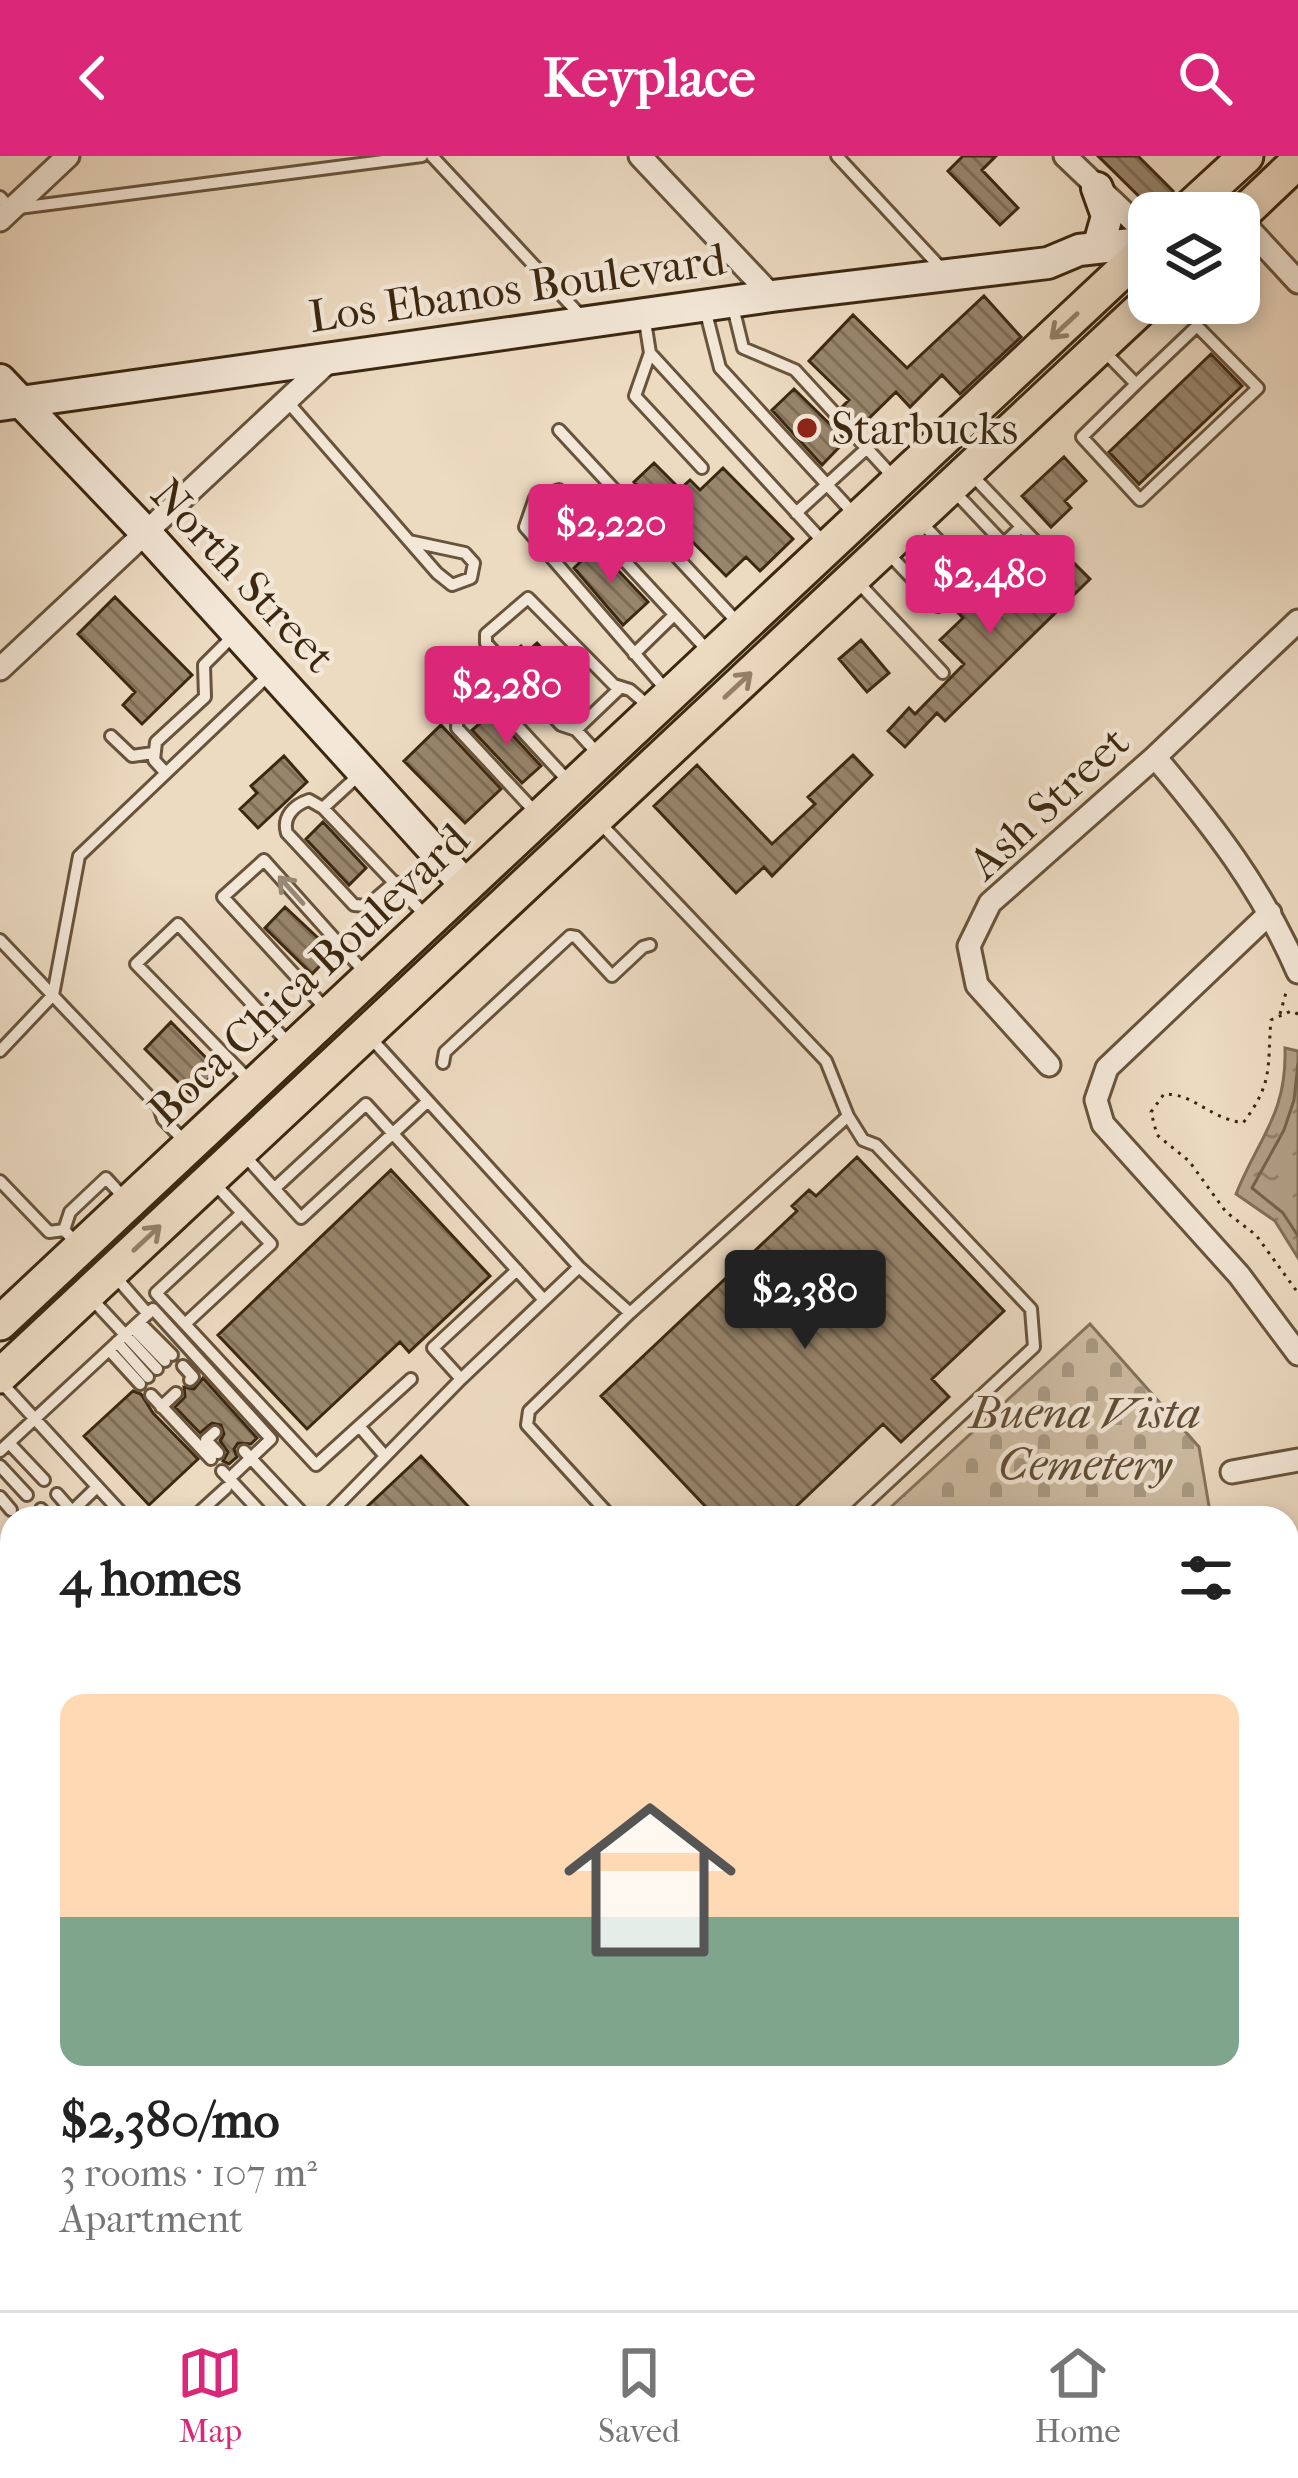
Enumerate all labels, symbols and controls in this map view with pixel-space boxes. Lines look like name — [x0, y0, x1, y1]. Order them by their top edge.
icon: back — [60, 45, 126, 111]
icon: search — [1172, 45, 1238, 111]
text: Keyplace — [543, 47, 755, 110]
map controls — [1128, 192, 1260, 324]
button: layers — [1128, 192, 1260, 324]
street label: Los Ebanos Boulevard — [305, 233, 729, 344]
one-way arrow — [1050, 311, 1080, 340]
place label: Starbucks — [831, 403, 1018, 456]
marker: Starbucks — [794, 415, 820, 441]
street label: North Street — [140, 468, 346, 684]
pin: $2,220 — [513, 484, 709, 586]
text: $2,220 — [555, 500, 667, 546]
pin: $2,480 — [892, 535, 1088, 637]
text: $2,480 — [933, 551, 1047, 597]
pin: $2,280 — [409, 646, 605, 748]
text: $2,280 — [452, 662, 562, 708]
one-way arrow — [723, 672, 753, 699]
street label: Ash Street — [957, 716, 1140, 892]
street label: Boca Chica Boulevard — [138, 813, 480, 1137]
one-way arrow — [278, 876, 305, 906]
one-way arrow — [131, 1225, 161, 1253]
pin: $2,380 — [707, 1250, 903, 1352]
text: $2,380 — [752, 1266, 858, 1312]
park label: Buena Vista Cemetery — [967, 1387, 1200, 1492]
icon: filters — [1173, 1545, 1239, 1611]
text: 4 homes — [60, 1548, 241, 1608]
icon: home — [542, 1772, 758, 1988]
text: $2,380/mo — [60, 2090, 280, 2150]
text: 3 rooms · 107 m² — [60, 2150, 317, 2196]
text: Apartment — [60, 2196, 243, 2242]
tab: Map — [177, 2340, 243, 2451]
tab: Saved — [598, 2340, 680, 2451]
tab: Home — [1035, 2340, 1121, 2451]

